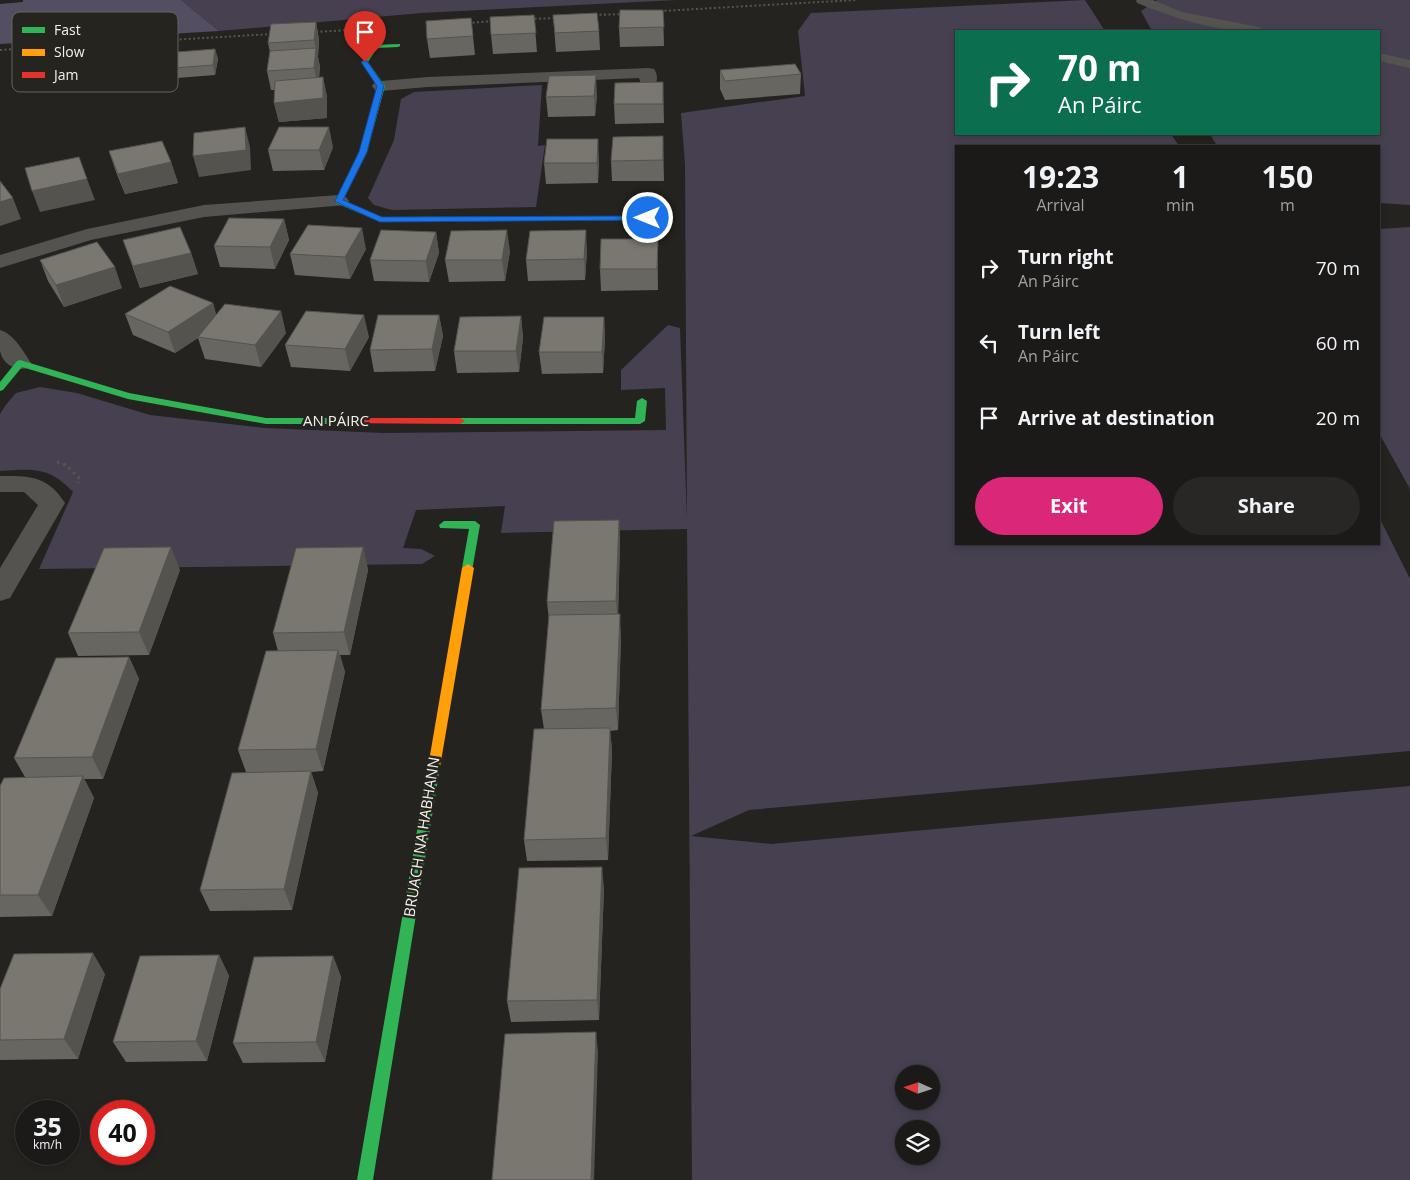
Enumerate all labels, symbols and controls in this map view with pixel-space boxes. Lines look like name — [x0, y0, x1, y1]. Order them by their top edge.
pin — [344, 11, 386, 62]
legend — [12, 12, 178, 92]
icon: arrive — [351, 18, 379, 46]
text: Fast — [54, 20, 81, 39]
text: Slow — [54, 42, 85, 61]
text: 70 m — [1058, 44, 1141, 91]
icon: right — [975, 50, 1040, 115]
text: Jam — [52, 65, 79, 84]
text: An Páirc — [1058, 89, 1142, 119]
text: 19:23 — [1022, 156, 1099, 197]
text: 1 — [1172, 156, 1189, 197]
text: 150 — [1262, 156, 1313, 197]
position arrow — [621, 191, 673, 243]
text: Arrival — [1036, 194, 1085, 216]
text: min — [1166, 194, 1195, 216]
text: m — [1280, 194, 1295, 216]
text: Turn right — [1018, 244, 1113, 270]
icon: right — [975, 254, 1003, 282]
text: 70 m — [1316, 255, 1360, 281]
text: An Páirc — [1018, 270, 1079, 292]
text: Turn left — [1018, 319, 1100, 345]
icon: left — [975, 329, 1003, 357]
text: 60 m — [1316, 330, 1360, 356]
text: An Páirc — [1018, 345, 1079, 367]
icon: arrive — [975, 404, 1003, 432]
text: Arrive at destination — [1018, 405, 1215, 431]
text: 20 m — [1316, 405, 1360, 431]
street label: AN PÁIRC — [303, 410, 369, 430]
button: Exit — [975, 477, 1163, 535]
button: Share — [1173, 477, 1360, 535]
street label: BRUACH NA HABHANN — [398, 755, 444, 918]
north arrow — [895, 1065, 940, 1110]
map controls — [895, 1065, 940, 1165]
speed limit sign: 40 — [90, 1100, 155, 1165]
text: 35 — [33, 1109, 62, 1143]
button: layers — [895, 1120, 940, 1165]
text: km/h — [33, 1136, 62, 1153]

